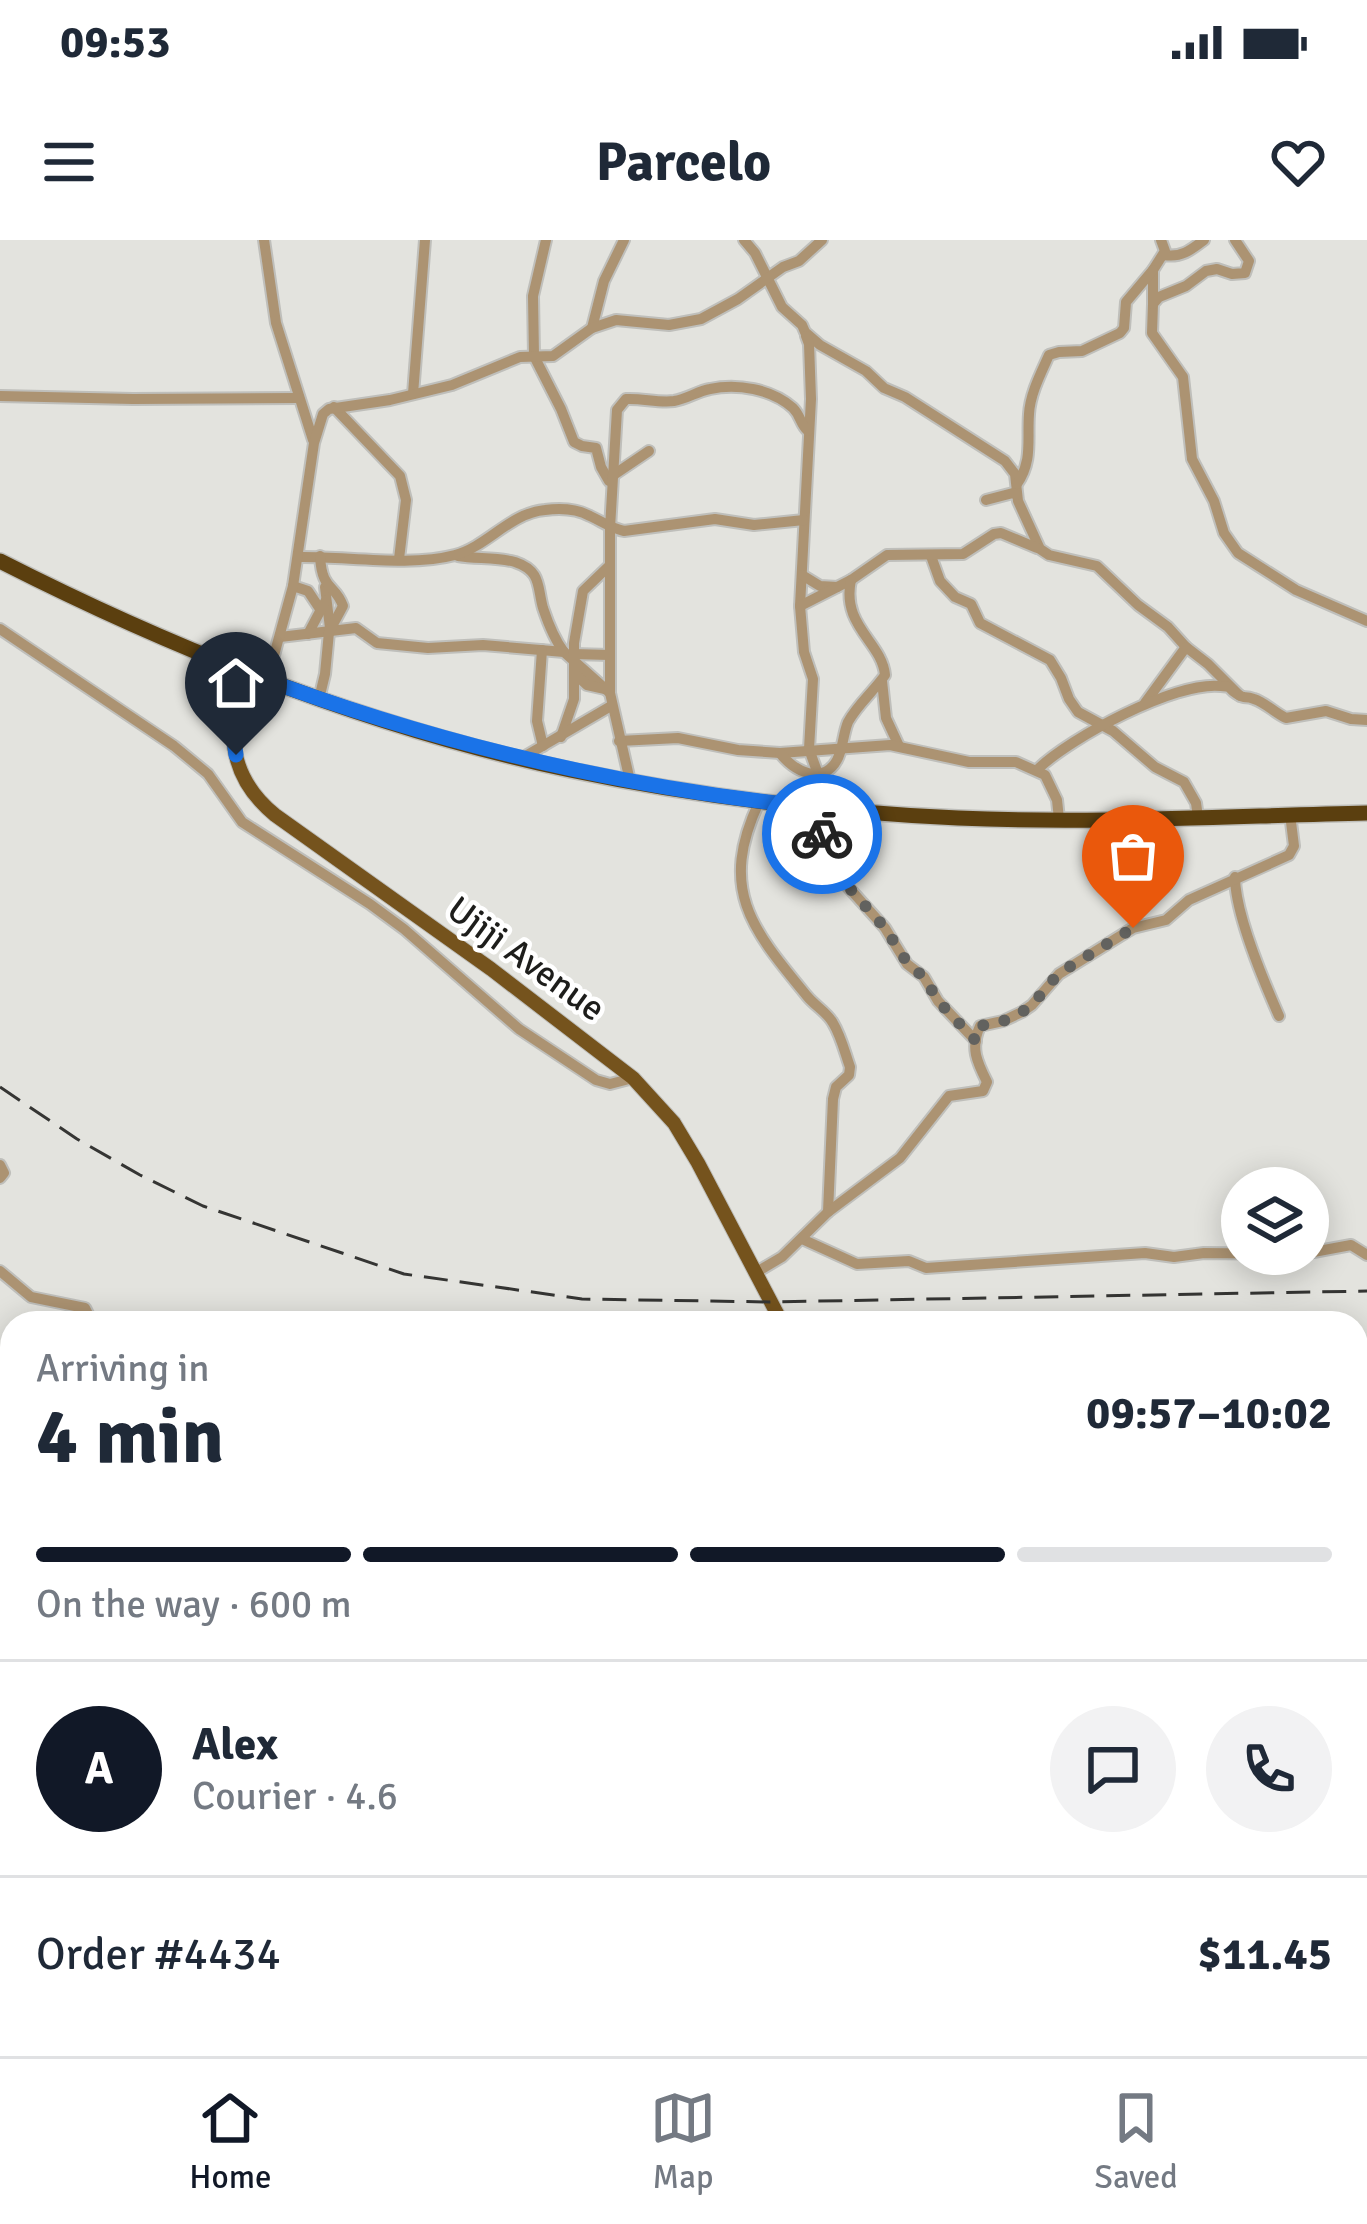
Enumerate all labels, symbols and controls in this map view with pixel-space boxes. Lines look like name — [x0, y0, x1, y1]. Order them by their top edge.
text: 09:53 — [60, 15, 170, 70]
icon: menu — [36, 129, 102, 195]
text: Parcelo — [596, 129, 771, 196]
icon: heart — [1265, 129, 1331, 195]
pin — [185, 632, 287, 755]
icon: home — [203, 650, 269, 716]
courier — [762, 774, 882, 894]
icon: bike — [789, 801, 855, 867]
pin — [1082, 805, 1184, 928]
icon: bag — [1100, 823, 1166, 889]
street label: Ujiji Avenue — [438, 887, 614, 1031]
map controls — [1221, 1167, 1329, 1275]
button: layers — [1221, 1167, 1329, 1275]
text: Arriving in — [36, 1344, 210, 1392]
text: 09:57–10:02 — [1086, 1386, 1332, 1441]
text: 4 min — [36, 1389, 224, 1485]
text: On the way · 600 m — [36, 1580, 352, 1628]
button: chat — [1050, 1706, 1176, 1832]
button: phone — [1206, 1706, 1332, 1832]
text: Alex — [192, 1717, 278, 1772]
text: A — [85, 1741, 113, 1796]
text: Courier · 4.6 — [192, 1772, 398, 1820]
text: Order #4434 — [36, 1927, 281, 1982]
text: $11.45 — [1198, 1927, 1332, 1982]
tab: Home — [189, 2085, 272, 2198]
tab: Map — [650, 2085, 716, 2198]
tab: Saved — [1095, 2085, 1178, 2198]

